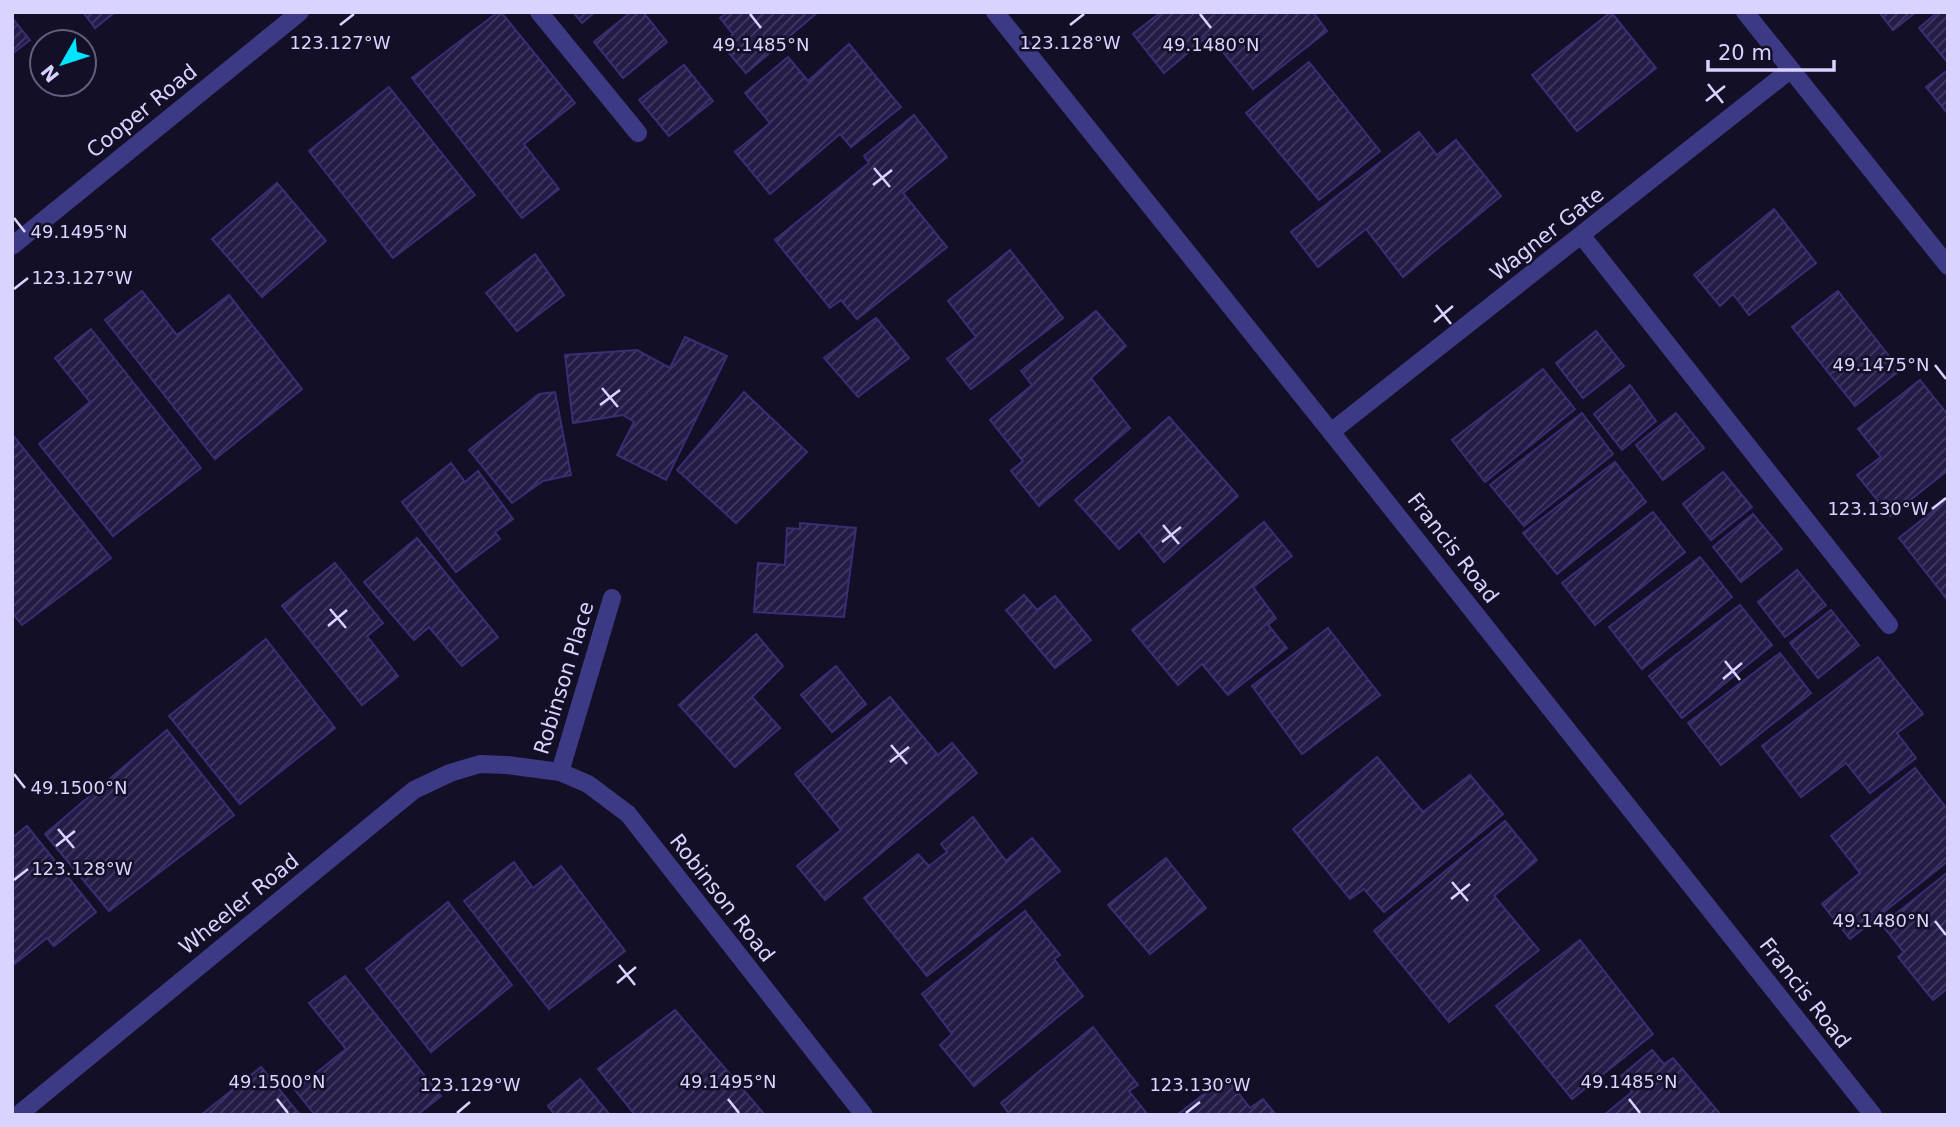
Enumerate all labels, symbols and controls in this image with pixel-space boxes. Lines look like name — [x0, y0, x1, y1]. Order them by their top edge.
north arrow — [28, 28, 98, 98]
scale bar — [1708, 28, 1834, 72]
text: 123.127°W — [289, 32, 391, 53]
text: 123.128°W — [1019, 32, 1121, 53]
text: 49.1485°N — [713, 34, 809, 55]
text: 49.1480°N — [1163, 34, 1259, 55]
text: 20 m — [1718, 41, 1772, 65]
street label: Cooper Road — [82, 59, 202, 163]
text: N — [36, 61, 63, 87]
street label: Wagner Gate — [1485, 182, 1609, 286]
text: 49.1495°N — [31, 221, 127, 242]
text: 123.127°W — [31, 267, 133, 288]
text: 49.1475°N — [1833, 354, 1929, 375]
street label: Francis Road — [1403, 488, 1503, 608]
text: 123.130°W — [1827, 498, 1929, 519]
street label: Robinson Place — [529, 599, 599, 757]
text: 49.1500°N — [31, 777, 127, 798]
street label: Robinson Road — [665, 829, 779, 967]
street label: Wheeler Road — [174, 849, 304, 959]
text: 123.128°W — [31, 858, 133, 879]
text: 49.1480°N — [1833, 910, 1929, 931]
street label: Francis Road — [1755, 933, 1855, 1053]
text: 49.1500°N — [229, 1071, 325, 1092]
text: 49.1495°N — [680, 1071, 776, 1092]
text: 49.1485°N — [1581, 1071, 1677, 1092]
text: 123.129°W — [419, 1074, 521, 1095]
text: 123.130°W — [1149, 1074, 1251, 1095]

